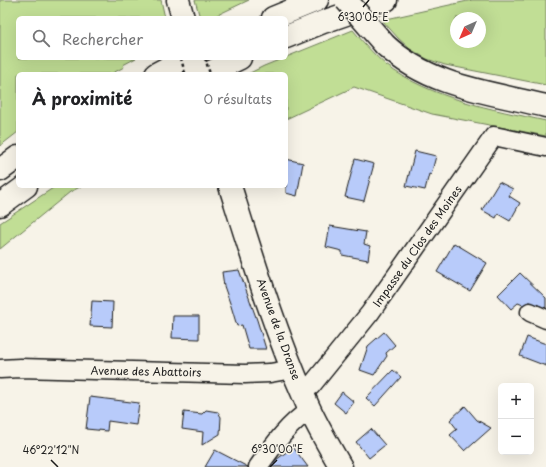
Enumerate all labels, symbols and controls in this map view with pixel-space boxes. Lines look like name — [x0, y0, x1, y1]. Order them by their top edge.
text: 6°30'05"E — [337, 9, 389, 24]
north arrow — [450, 12, 486, 48]
search box — [16, 16, 288, 60]
icon: search — [30, 27, 52, 49]
text: Rechercher — [62, 27, 143, 50]
text: À proximité — [32, 85, 132, 111]
text: 0 résultats — [204, 89, 272, 108]
street label: Impasse du Clos des Moines — [368, 182, 466, 310]
street label: Avenue de la Dranse — [253, 276, 305, 382]
street label: Avenue des Abattoirs — [90, 362, 202, 380]
map controls — [498, 383, 534, 455]
button: + — [498, 383, 534, 419]
button: − — [498, 419, 534, 455]
text: 6°30'00"E — [251, 441, 303, 456]
text: 46°22'12"N — [23, 442, 80, 457]

